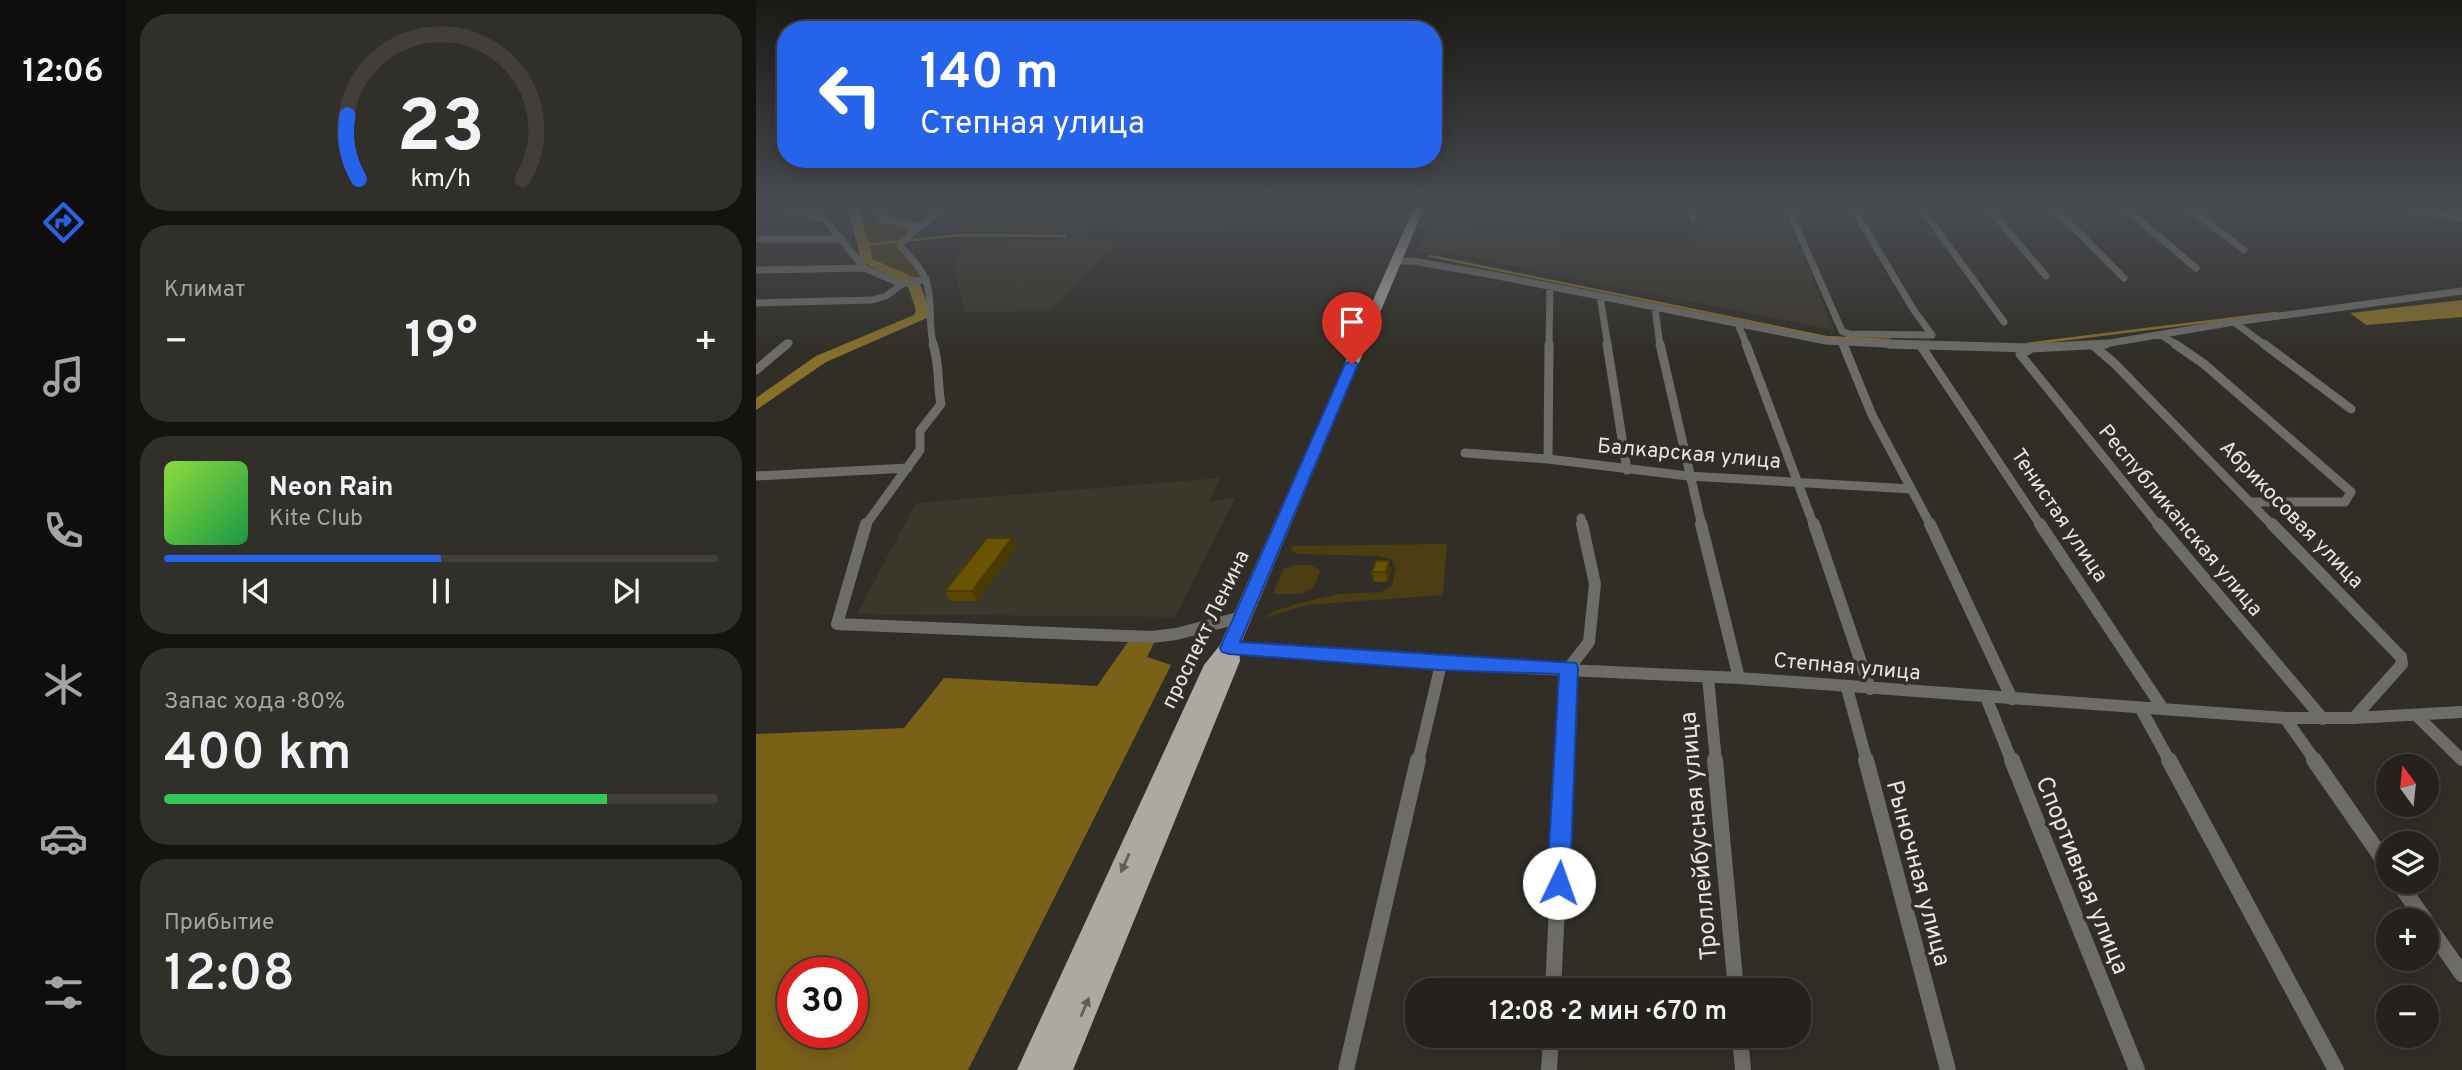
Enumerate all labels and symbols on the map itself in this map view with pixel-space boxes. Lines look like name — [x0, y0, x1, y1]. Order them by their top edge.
pin — [1322, 292, 1382, 364]
street label: Республиканская улица — [2092, 419, 2268, 623]
street label: Балкарская улица — [1596, 433, 1782, 476]
street label: Абрикосовая улица — [2213, 435, 2369, 595]
street label: Тенистая улица — [2004, 444, 2113, 588]
street label: проспект Ленина — [1156, 546, 1256, 713]
street label: Степная улица — [1772, 648, 1922, 687]
street label: Троллейбусная улица — [1674, 710, 1726, 961]
north arrow — [2376, 754, 2440, 817]
street label: Спортивная улица — [2028, 772, 2135, 979]
street label: Рыночная улица — [1878, 777, 1956, 970]
position arrow — [1522, 846, 1596, 920]
one-way arrow — [1119, 853, 1131, 873]
speed limit sign: 30 — [777, 957, 868, 1048]
one-way arrow — [1079, 996, 1090, 1017]

